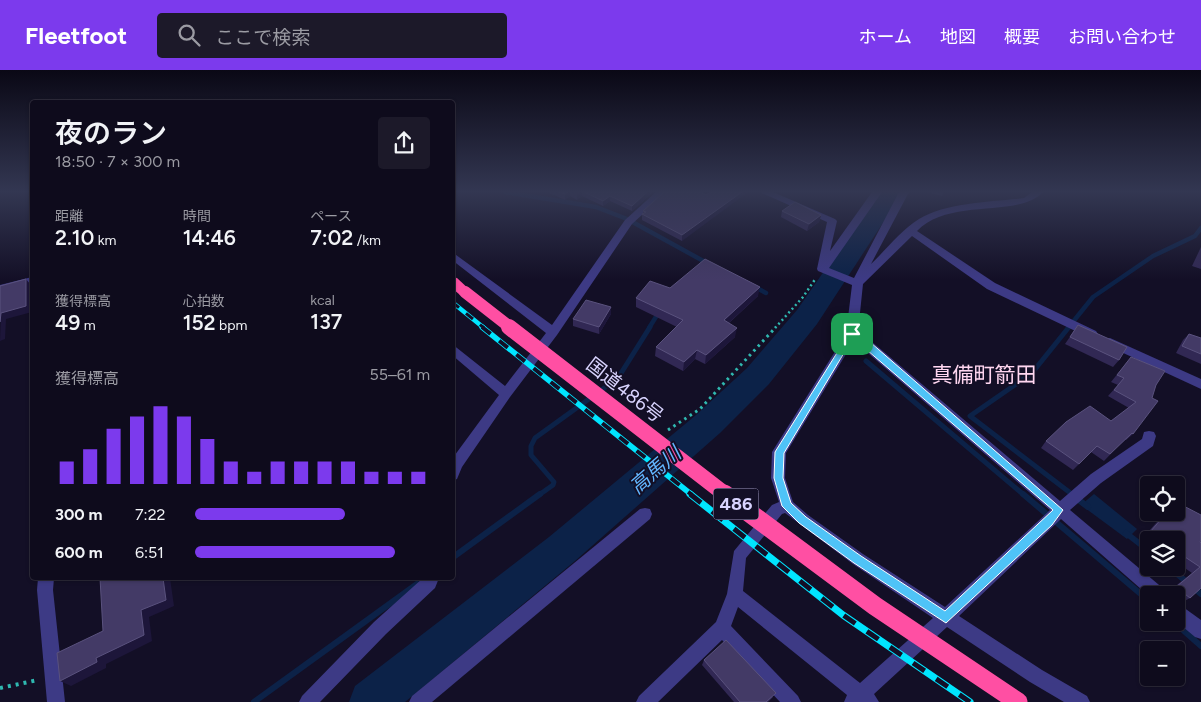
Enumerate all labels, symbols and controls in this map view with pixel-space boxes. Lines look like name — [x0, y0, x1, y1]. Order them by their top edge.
search box — [157, 13, 507, 58]
text: Fleetfoot — [25, 21, 127, 50]
icon: search — [175, 21, 203, 49]
text: ここで検索 — [215, 26, 310, 49]
text: ホーム — [859, 26, 912, 48]
text: 地図 — [940, 26, 976, 48]
text: 概要 — [1004, 26, 1040, 48]
text: お問い合わせ — [1068, 26, 1176, 48]
text: 夜のラン — [55, 116, 167, 150]
button: share — [378, 117, 430, 169]
text: 18:50 · 7 × 300 m — [55, 152, 180, 171]
text: 距離 — [55, 208, 83, 225]
text: 時間 — [183, 208, 211, 225]
text: ペース — [310, 208, 352, 225]
text: 2.10 — [55, 225, 94, 250]
text: 14:46 — [183, 225, 236, 250]
text: 7:02 — [310, 225, 353, 250]
text: km — [94, 232, 116, 249]
text: /km — [353, 232, 381, 249]
text: kcal — [310, 292, 335, 309]
text: 獲得標高 — [55, 293, 111, 310]
text: 心拍数 — [183, 293, 225, 310]
text: 137 — [310, 309, 342, 334]
text: 49 — [55, 310, 80, 335]
text: 152 — [183, 310, 216, 335]
pin — [831, 313, 873, 355]
text: m — [80, 317, 96, 334]
text: bpm — [216, 317, 247, 334]
icon: arrive — [838, 320, 866, 348]
street label: 国道486号 — [582, 353, 668, 427]
district label: 真備町箭田 — [932, 362, 1037, 387]
text: 55–61 m — [370, 365, 430, 384]
text: 獲得標高 — [55, 369, 119, 388]
water label: 高馬川 — [624, 440, 687, 499]
map controls — [1140, 476, 1185, 686]
button: locate — [1140, 476, 1185, 521]
road number: 486 — [714, 488, 758, 519]
text: 300 m — [55, 505, 102, 524]
text: 7:22 — [135, 505, 166, 524]
button: layers — [1140, 531, 1185, 576]
text: 600 m — [55, 543, 103, 562]
text: 6:51 — [135, 543, 164, 562]
button: + — [1140, 586, 1185, 631]
button: − — [1140, 641, 1185, 686]

